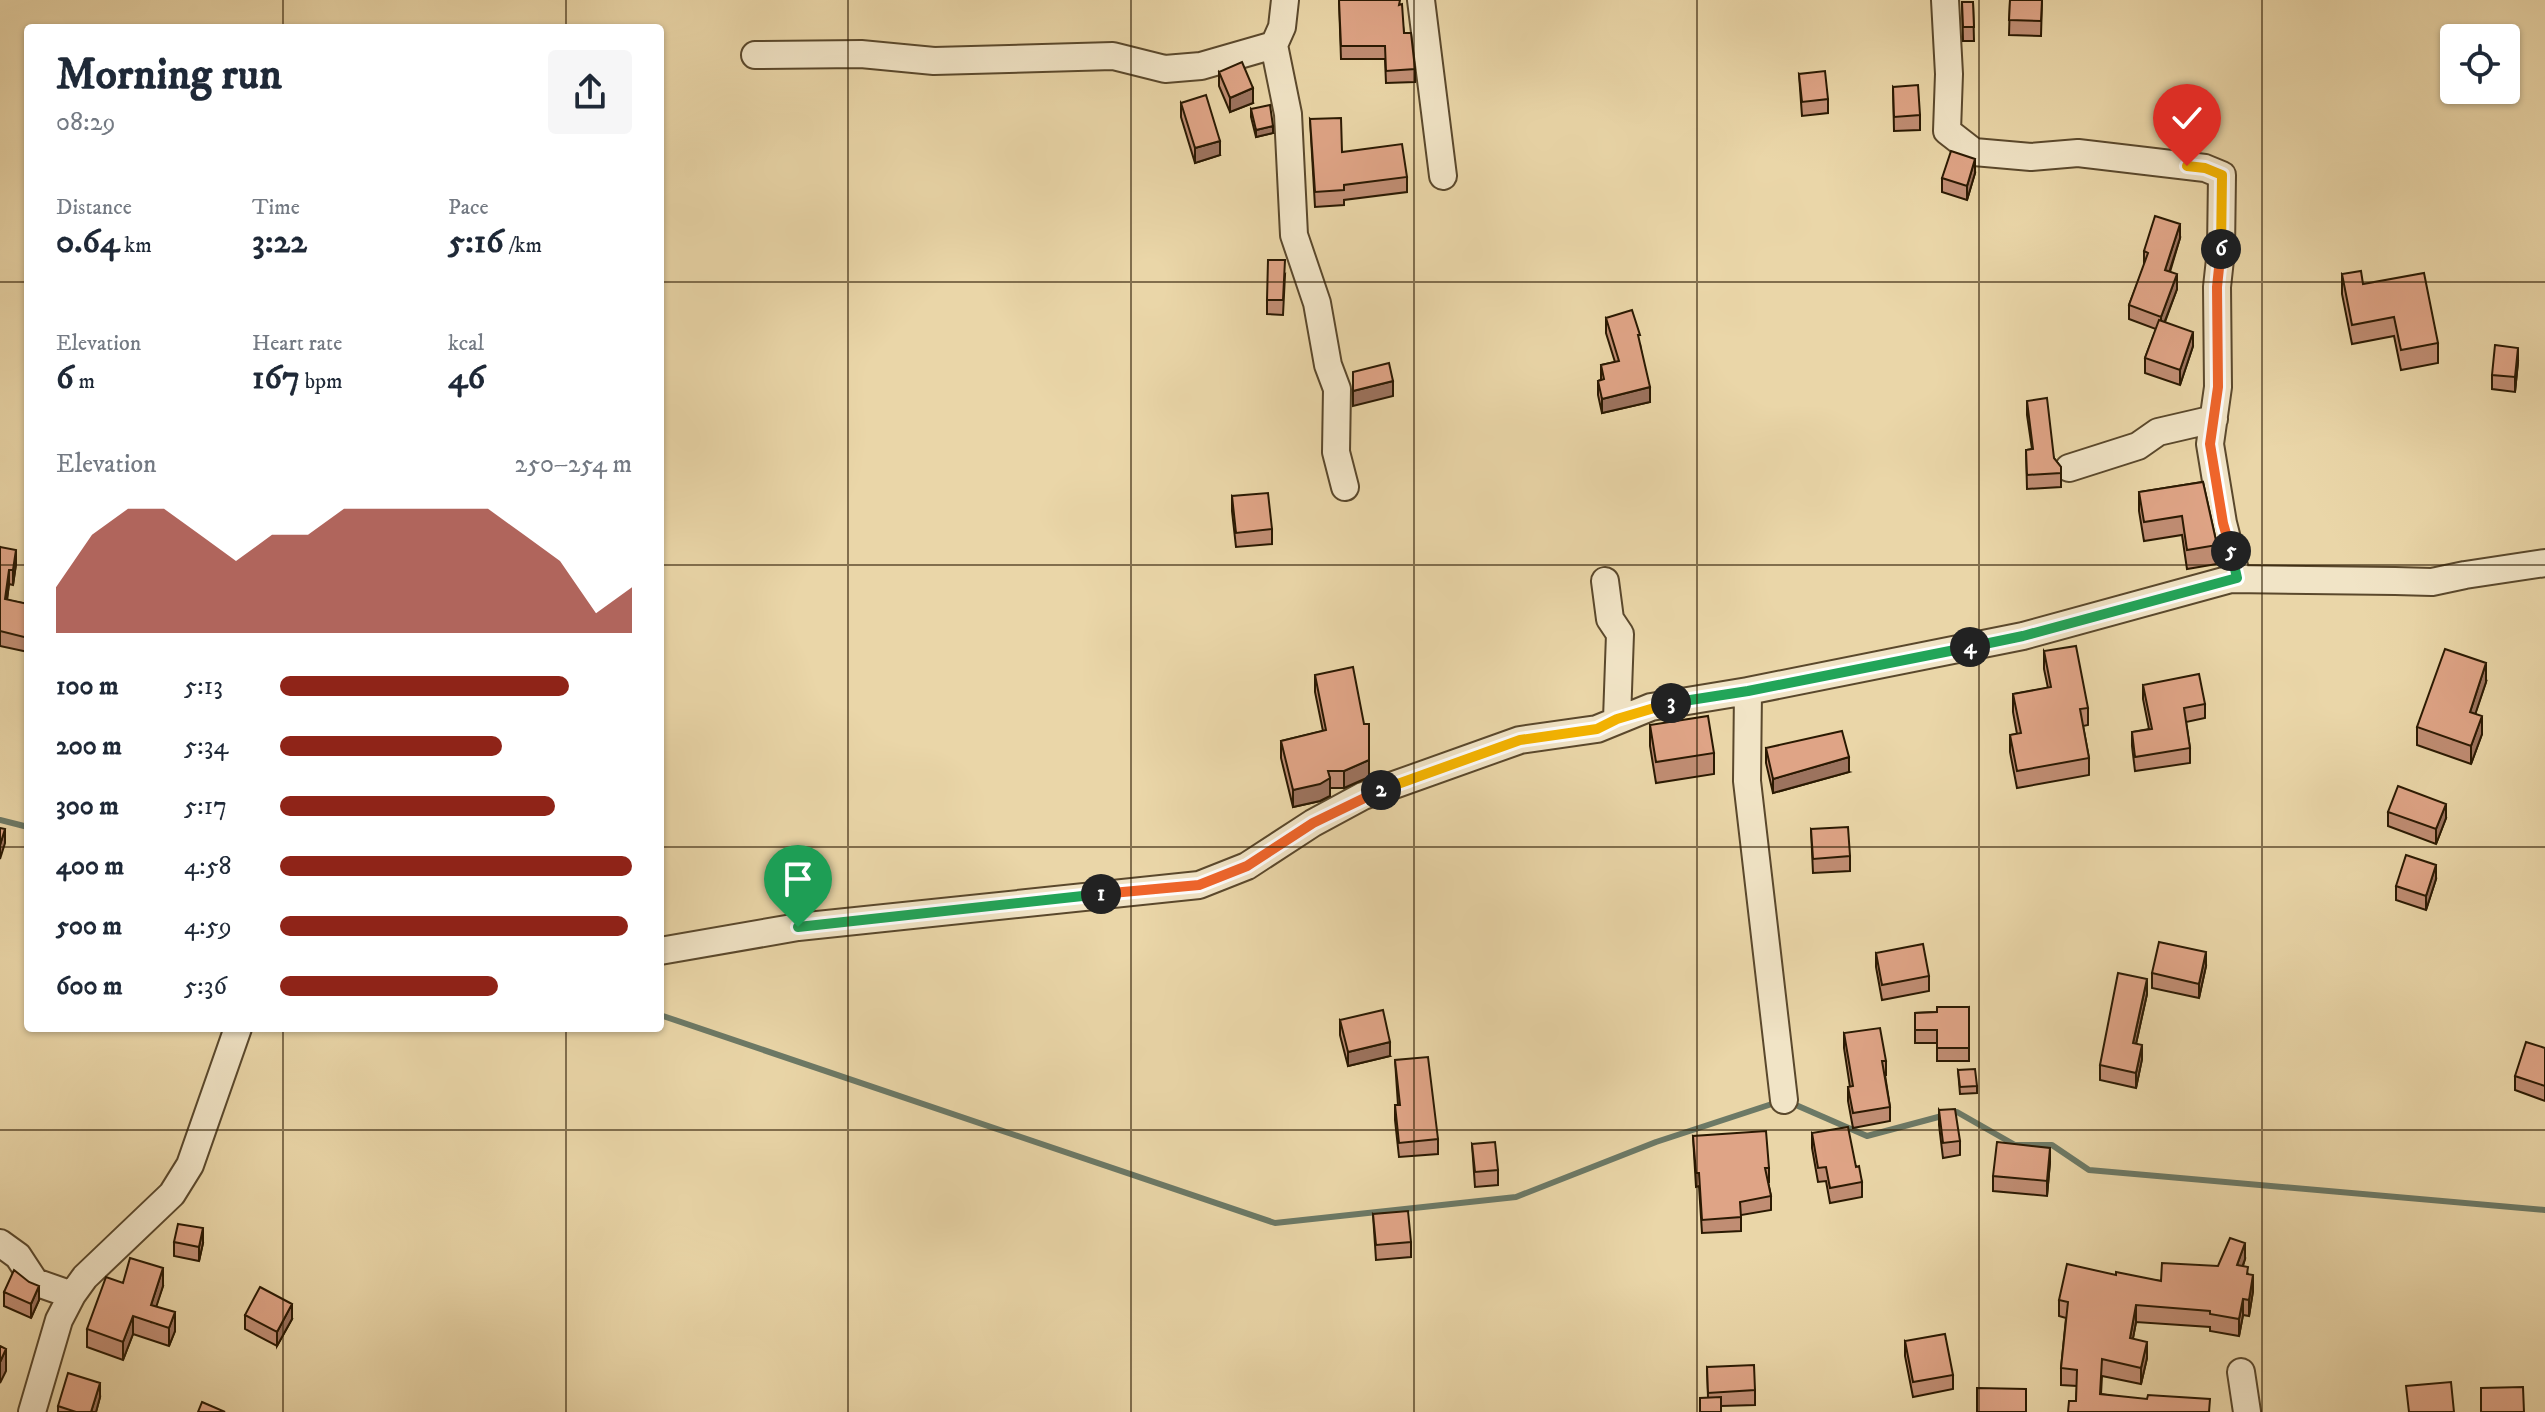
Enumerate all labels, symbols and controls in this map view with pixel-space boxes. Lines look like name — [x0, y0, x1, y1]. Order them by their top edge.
map controls — [2440, 24, 2520, 104]
button: locate — [2440, 24, 2520, 104]
text: Morning run — [56, 48, 282, 103]
button: share — [548, 50, 632, 134]
pin — [2153, 84, 2221, 166]
icon: check — [2165, 96, 2209, 140]
text: 08:29 — [56, 106, 116, 139]
text: Distance — [56, 194, 132, 221]
text: Time — [252, 194, 300, 221]
text: Pace — [448, 194, 489, 221]
text: 0.64 — [56, 221, 120, 263]
text: 3:22 — [252, 221, 307, 263]
text: 5:16 — [448, 221, 504, 263]
pin: 6 — [2201, 229, 2241, 269]
text: km — [120, 232, 152, 259]
text: /km — [504, 232, 542, 259]
text: 6 — [2215, 235, 2227, 262]
text: Elevation — [56, 330, 141, 357]
text: Heart rate — [252, 330, 342, 357]
text: kcal — [448, 330, 484, 357]
text: 6 — [56, 357, 74, 399]
text: 167 — [252, 357, 300, 399]
text: 46 — [448, 357, 485, 399]
text: m — [74, 368, 95, 395]
text: bpm — [300, 368, 343, 395]
text: Elevation — [56, 448, 157, 481]
text: 250–254 m — [515, 448, 632, 481]
pin: 5 — [2211, 531, 2251, 571]
text: 5 — [2226, 537, 2236, 564]
pin: 4 — [1950, 627, 1990, 667]
text: 4 — [1964, 633, 1976, 660]
text: 100 m — [56, 670, 119, 703]
text: 5:13 — [184, 670, 223, 703]
pin: 3 — [1651, 683, 1691, 723]
text: 3 — [1667, 689, 1675, 716]
text: 200 m — [56, 730, 122, 763]
text: 5:34 — [184, 730, 228, 763]
pin: 2 — [1361, 770, 1401, 810]
text: 2 — [1376, 776, 1386, 803]
text: 300 m — [56, 790, 119, 823]
text: 5:17 — [184, 790, 227, 823]
pin — [764, 845, 832, 927]
text: 400 m — [56, 850, 124, 883]
text: 4:58 — [184, 850, 232, 883]
icon: arrive — [776, 857, 820, 901]
pin: 1 — [1081, 874, 1121, 914]
text: 1 — [1097, 880, 1105, 907]
text: 500 m — [56, 910, 122, 943]
text: 4:59 — [184, 910, 232, 943]
text: 600 m — [56, 970, 123, 1003]
text: 5:36 — [184, 970, 227, 1003]

